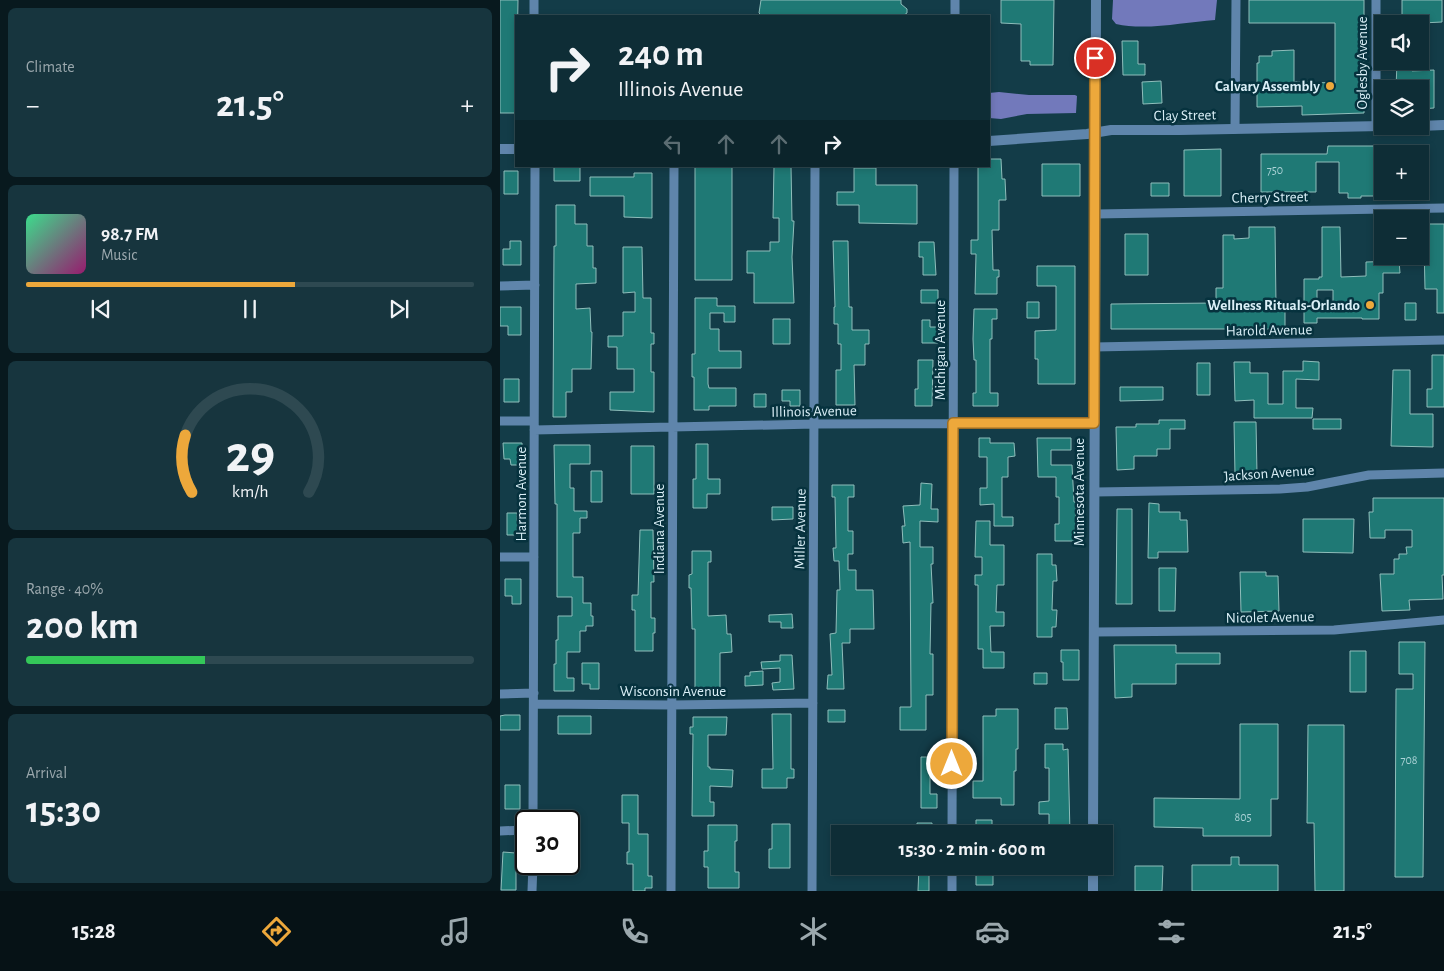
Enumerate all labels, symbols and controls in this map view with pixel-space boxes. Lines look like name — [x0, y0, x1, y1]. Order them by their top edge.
map controls — [1374, 15, 1429, 265]
button: sound — [1374, 15, 1429, 70]
street label: Oglesby Avenue — [1355, 16, 1370, 110]
icon: right — [535, 35, 600, 100]
text: 240 m — [618, 37, 704, 72]
pin — [1074, 37, 1116, 79]
icon: arrive — [1081, 44, 1109, 72]
text: Climate — [26, 59, 75, 75]
text: Illinois Avenue — [618, 78, 743, 100]
place label: Calvary Assembly — [1215, 79, 1320, 94]
marker: Calvary Assembly — [1324, 80, 1336, 92]
button: layers — [1374, 80, 1429, 135]
text: 21.5° — [216, 86, 284, 124]
text: − — [26, 92, 39, 120]
text: + — [461, 92, 474, 120]
street label: Clay Street — [1154, 107, 1217, 124]
icon: left — [659, 130, 687, 158]
icon: ahead — [712, 130, 740, 158]
icon: ahead — [765, 130, 793, 158]
icon: right — [818, 130, 846, 158]
button: + — [1374, 145, 1429, 200]
house number: 750 — [1267, 164, 1283, 176]
street label: Cherry Street — [1232, 189, 1309, 206]
button: − — [1374, 210, 1429, 265]
text: 98.7 FM — [101, 225, 159, 244]
text: Music — [101, 247, 137, 263]
icon: previous — [87, 295, 115, 323]
icon: pause — [236, 295, 264, 323]
icon: next — [385, 295, 413, 323]
place label: Wellness Rituals-Orlando — [1207, 298, 1360, 313]
marker: Wellness Rituals-Orlando — [1364, 299, 1376, 311]
street label: Michigan Avenue — [933, 300, 948, 400]
street label: Harold Avenue — [1226, 322, 1313, 339]
street label: Illinois Avenue — [771, 403, 857, 420]
text: 29 — [225, 429, 275, 481]
street label: Minnesota Avenue — [1072, 438, 1087, 546]
street label: Harmon Avenue — [514, 447, 529, 541]
street label: Jackson Avenue — [1223, 463, 1315, 484]
text: km/h — [232, 483, 268, 501]
street label: Indiana Avenue — [652, 484, 667, 574]
street label: Miller Avenue — [792, 488, 809, 570]
text: Range · 40% — [26, 581, 104, 597]
text: 200 km — [26, 608, 139, 646]
street label: Nicolet Avenue — [1226, 609, 1315, 626]
street label: Wisconsin Avenue — [620, 684, 726, 699]
position arrow — [925, 737, 977, 789]
house number: 708 — [1400, 754, 1418, 766]
text: Arrival — [26, 765, 67, 781]
text: 15:30 — [26, 792, 101, 830]
speed limit sign: 30 — [515, 810, 580, 875]
house number: 805 — [1234, 811, 1252, 823]
text: 15:30 · 2 min · 600 m — [898, 840, 1046, 859]
icon: directions — [259, 914, 294, 949]
icon: music — [438, 914, 473, 949]
icon: phone — [617, 914, 652, 949]
icon: climate — [796, 914, 831, 949]
icon: car — [975, 914, 1010, 949]
icon: filters — [1154, 914, 1189, 949]
text: 15:28 — [72, 920, 116, 942]
text: 21.5° — [1333, 920, 1372, 942]

